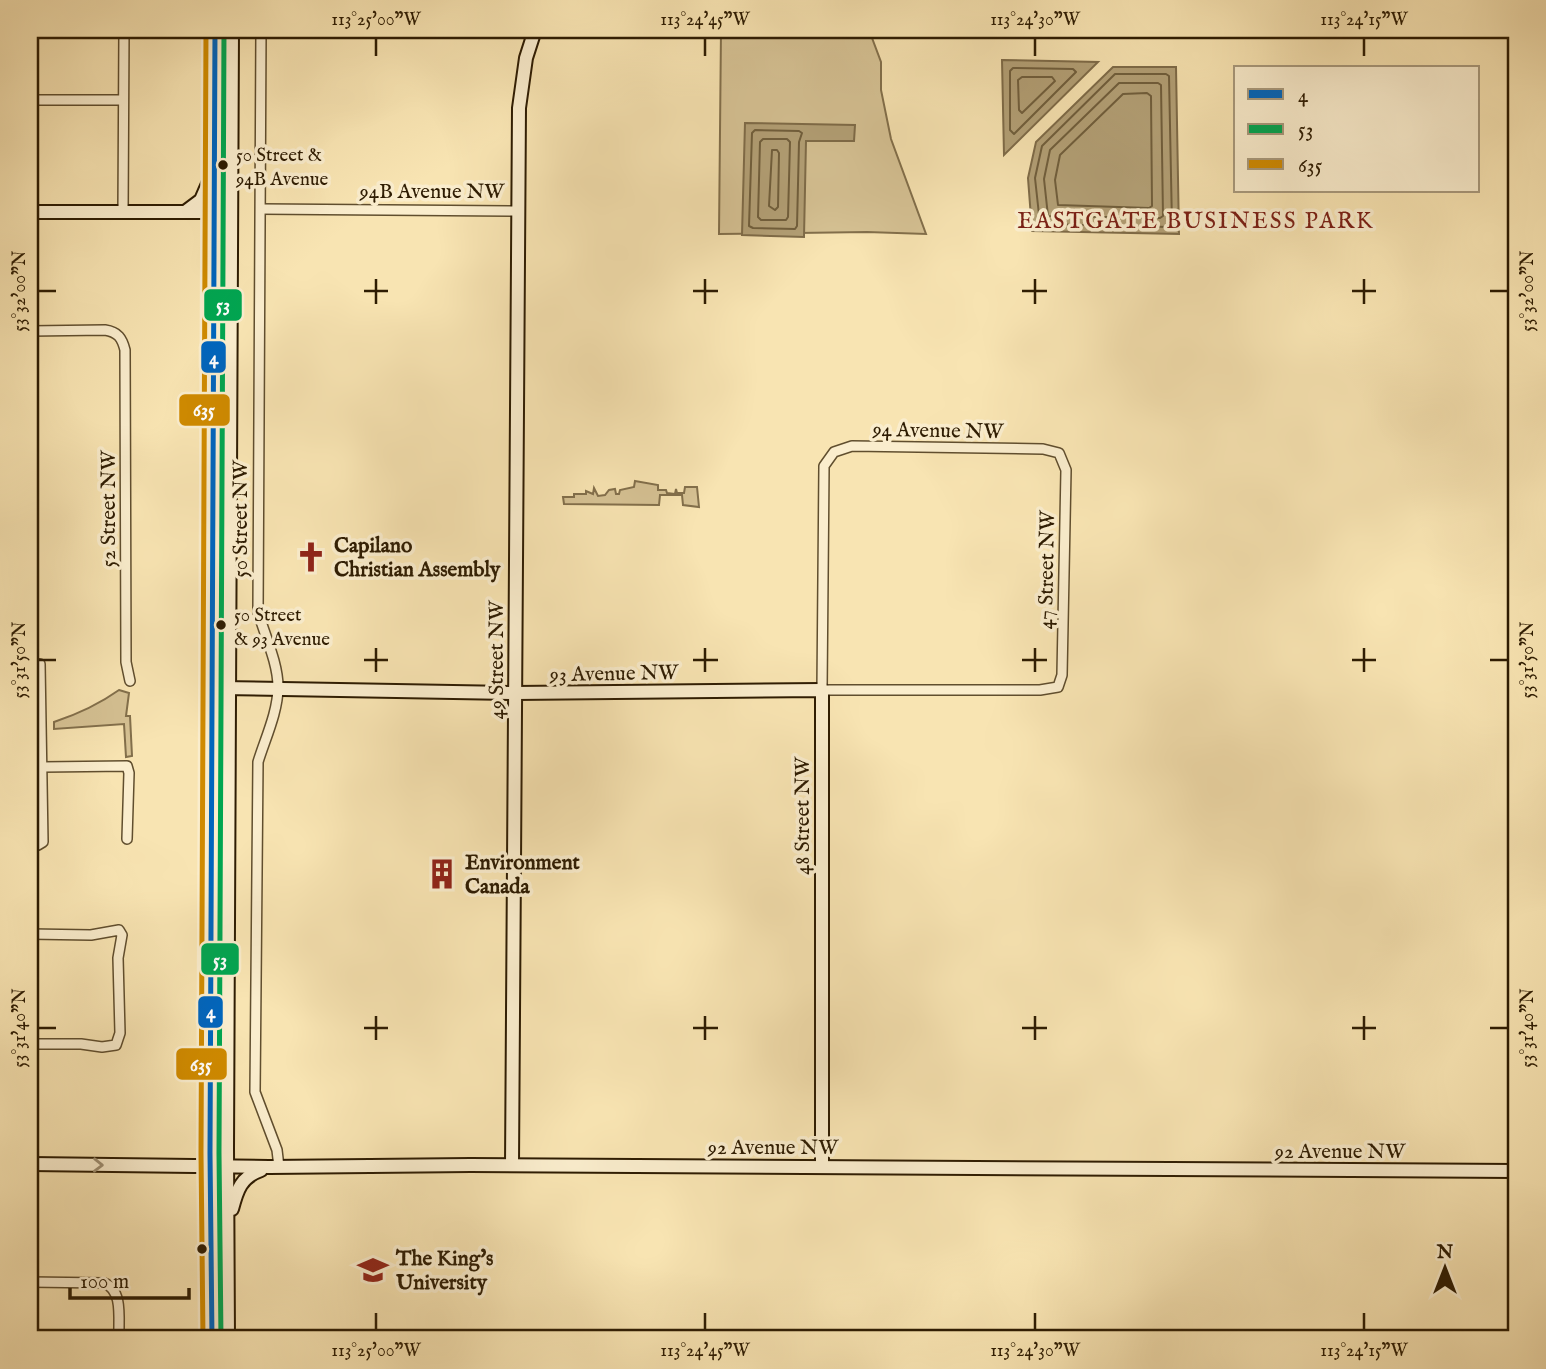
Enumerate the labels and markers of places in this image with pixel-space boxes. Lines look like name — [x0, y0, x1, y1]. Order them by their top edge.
place label: 50 Street & 94B Avenue — [235, 144, 329, 192]
marker: 50 Street & 94B Avenue — [216, 158, 230, 172]
place label: Capilano Christian Assembly — [334, 533, 501, 584]
church icon: Capilano Christian Assembly — [294, 540, 328, 574]
place label: 50 Street & 93 Avenue — [234, 604, 330, 652]
marker: 50 Street & 93 Avenue — [214, 618, 228, 632]
place label: Environment Canada — [465, 850, 581, 901]
building icon: Environment Canada — [425, 857, 459, 891]
unlabelled marker — [195, 1242, 209, 1256]
place label: The King's University — [395, 1246, 493, 1297]
school or university icon: The King's University — [356, 1253, 390, 1287]

